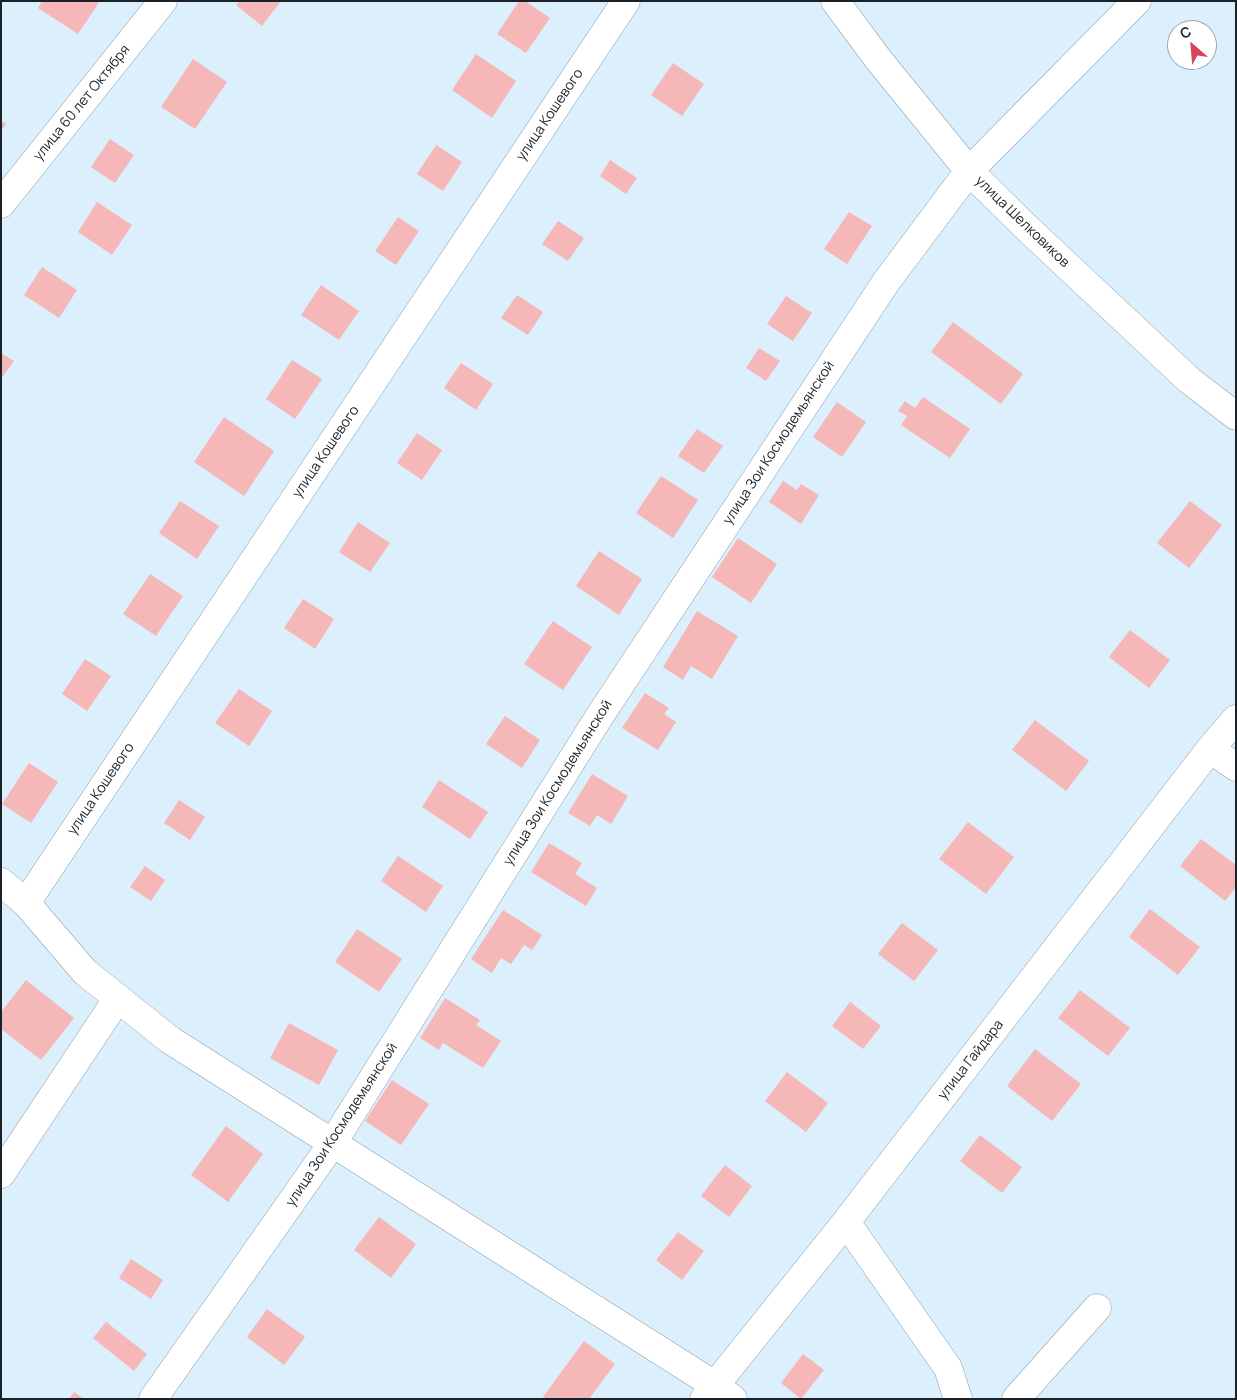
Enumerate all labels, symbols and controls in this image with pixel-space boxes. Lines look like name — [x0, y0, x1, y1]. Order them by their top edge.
north arrow — [1167, 20, 1217, 70]
text: С — [1176, 21, 1194, 43]
street label: улица 60 лет Октября — [30, 42, 134, 164]
street label: улица Кошевого — [513, 66, 587, 164]
street label: улица Шелковиков — [971, 173, 1073, 271]
street label: улица Зои Космодемьянской — [720, 358, 838, 528]
street label: улица Кошевого — [289, 403, 363, 501]
street label: улица Зои Космодемьянской — [500, 697, 616, 869]
street label: улица Кошевого — [64, 740, 138, 838]
street label: улица Гайдара — [935, 1017, 1007, 1103]
street label: улица Зои Космодемьянской — [283, 1040, 401, 1210]

